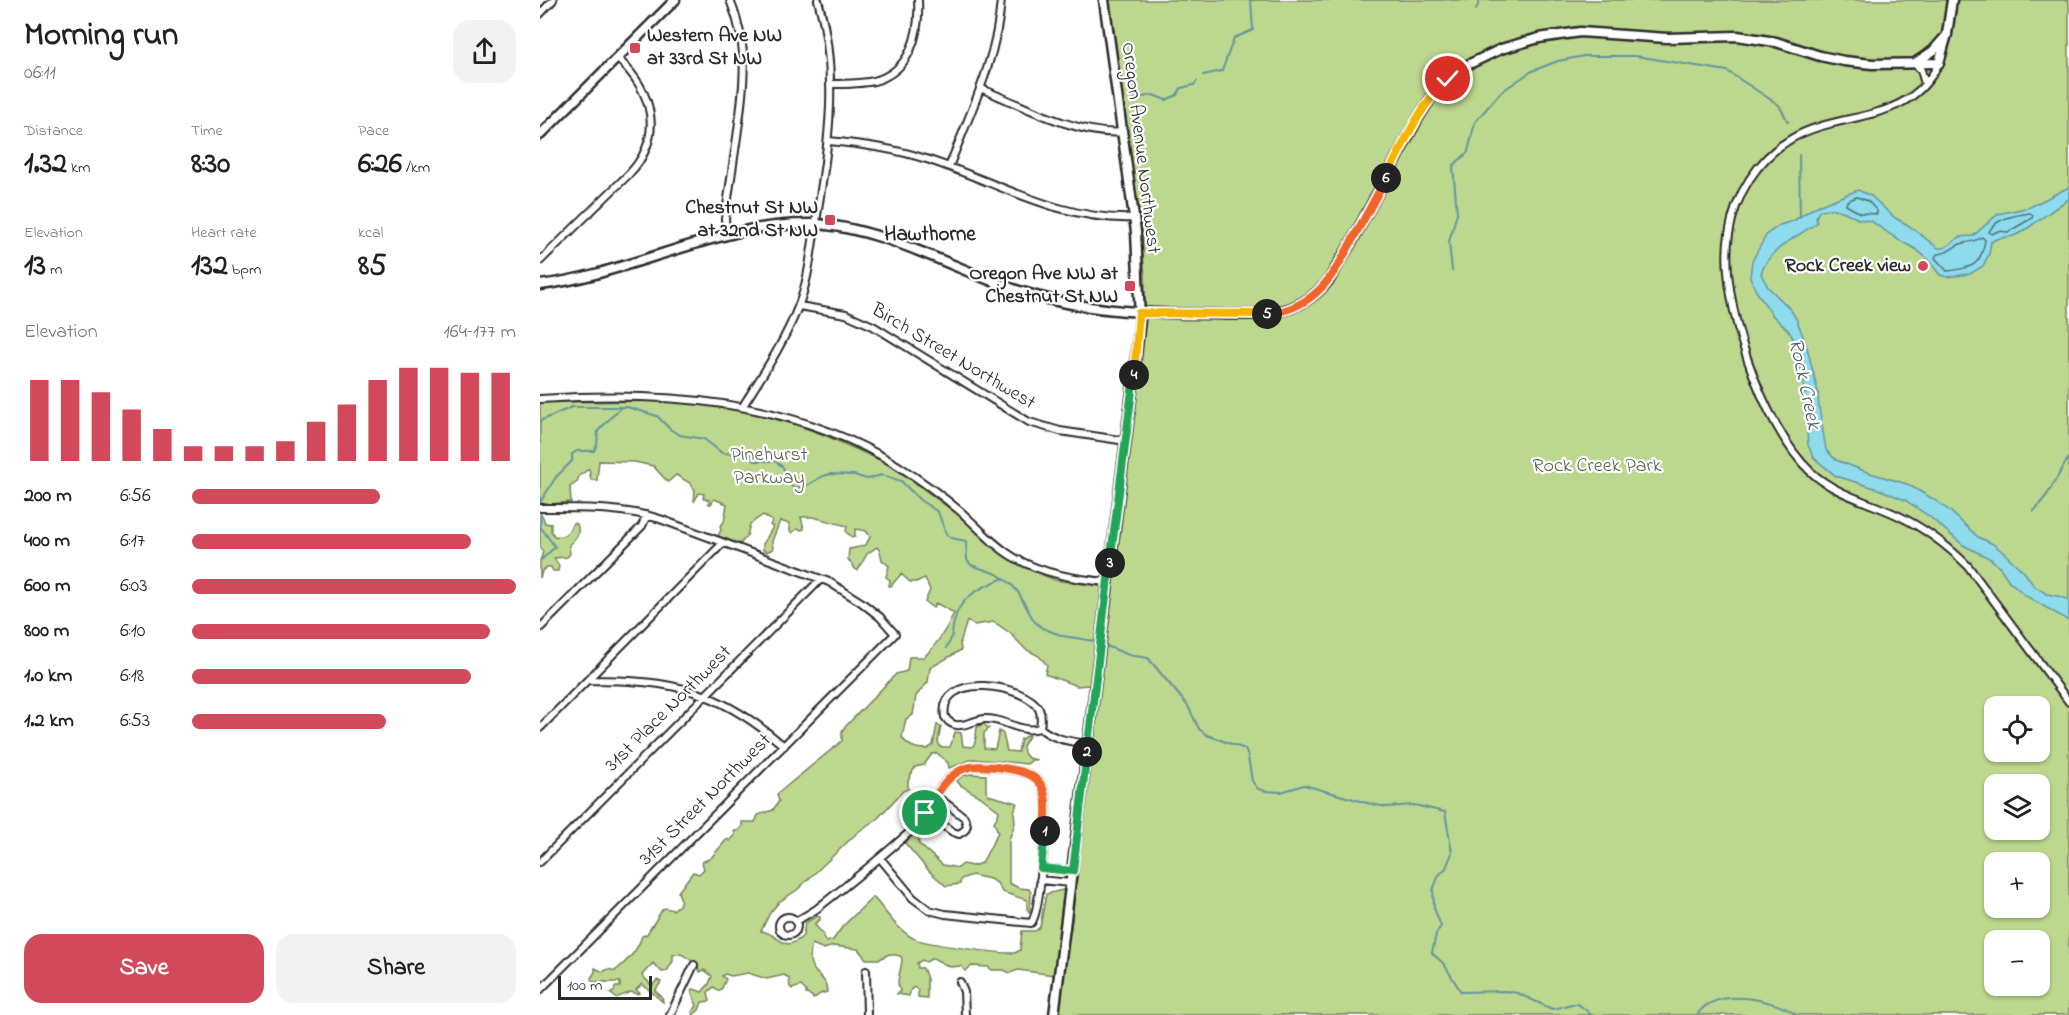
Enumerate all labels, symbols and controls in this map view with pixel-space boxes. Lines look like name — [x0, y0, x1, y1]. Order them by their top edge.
text: Morning run — [24, 12, 178, 60]
button: share — [453, 20, 516, 83]
place label: Western Ave NW at 33rd St NW — [647, 22, 782, 74]
marker: Western Ave NW at 33rd St NW — [628, 41, 642, 55]
street label: Oregon Avenue Northwest — [1112, 41, 1167, 256]
pin — [1422, 53, 1473, 104]
text: 06:11 — [24, 59, 56, 88]
icon: check — [1431, 62, 1464, 95]
text: Distance — [24, 119, 83, 143]
text: Time — [191, 119, 223, 143]
text: Pace — [358, 119, 389, 143]
text: 1.32 — [24, 143, 67, 187]
text: 8:30 — [191, 143, 230, 187]
text: 6:26 — [358, 143, 402, 187]
text: km — [67, 156, 90, 180]
text: /km — [402, 156, 430, 180]
pin: 6 — [1371, 163, 1401, 193]
text: 6 — [1382, 166, 1390, 190]
place label: Chestnut St NW at 32nd St NW — [685, 194, 818, 246]
marker: Chestnut St NW at 32nd St NW — [823, 213, 837, 227]
district label: Hawthorne — [884, 220, 976, 250]
text: Elevation — [24, 221, 83, 245]
text: Heart rate — [191, 221, 257, 245]
text: kcal — [358, 221, 383, 245]
text: 13 — [24, 245, 46, 289]
text: 132 — [191, 245, 228, 289]
text: 85 — [358, 245, 386, 289]
place label: Rock Creek view — [1785, 252, 1911, 281]
text: m — [46, 258, 62, 282]
text: bpm — [228, 258, 261, 282]
marker: Rock Creek view — [1916, 259, 1930, 273]
place label: Oregon Ave NW at Chestnut St NW — [969, 260, 1118, 312]
marker: Oregon Ave NW at Chestnut St NW — [1123, 279, 1137, 293]
street label: Birch Street Northwest — [864, 296, 1041, 418]
pin: 5 — [1252, 299, 1282, 329]
text: 5 — [1262, 302, 1272, 326]
text: Elevation — [24, 318, 98, 347]
text: 164–177 m — [443, 318, 516, 347]
water label: Rock Creek — [1780, 336, 1828, 433]
pin: 4 — [1119, 360, 1149, 390]
text: 4 — [1131, 363, 1137, 387]
park label: Pinehurst Parkway — [731, 441, 808, 493]
park label: Rock Creek Park — [1532, 452, 1662, 481]
text: 200 m — [24, 482, 72, 511]
text: 6:56 — [120, 482, 151, 511]
text: 400 m — [24, 527, 70, 556]
text: 6:17 — [120, 527, 145, 556]
pin: 3 — [1095, 548, 1125, 578]
text: 3 — [1107, 551, 1113, 575]
text: 600 m — [24, 572, 71, 601]
text: 6:03 — [120, 572, 147, 601]
text: 800 m — [24, 617, 69, 646]
text: 6:10 — [120, 617, 146, 646]
street label: 31st Place Northwest — [599, 639, 739, 779]
text: 1.0 km — [24, 662, 72, 691]
text: 6:18 — [120, 662, 144, 691]
map controls — [1984, 696, 2050, 996]
button: locate — [1984, 696, 2050, 762]
text: 1.2 km — [24, 707, 74, 736]
text: 6:53 — [120, 707, 150, 736]
street label: 31st Street Northwest — [633, 727, 779, 873]
pin: 2 — [1072, 737, 1102, 767]
text: 2 — [1083, 740, 1091, 764]
button: layers — [1984, 774, 2050, 840]
pin — [899, 787, 950, 838]
icon: arrive — [908, 796, 941, 829]
pin: 1 — [1030, 816, 1060, 846]
text: 1 — [1042, 819, 1048, 843]
button: + — [1984, 852, 2050, 918]
button: − — [1984, 930, 2050, 996]
button: Save — [24, 934, 264, 1003]
button: Share — [276, 934, 516, 1003]
scale bar — [558, 973, 652, 1000]
text: 100 m — [567, 974, 602, 998]

